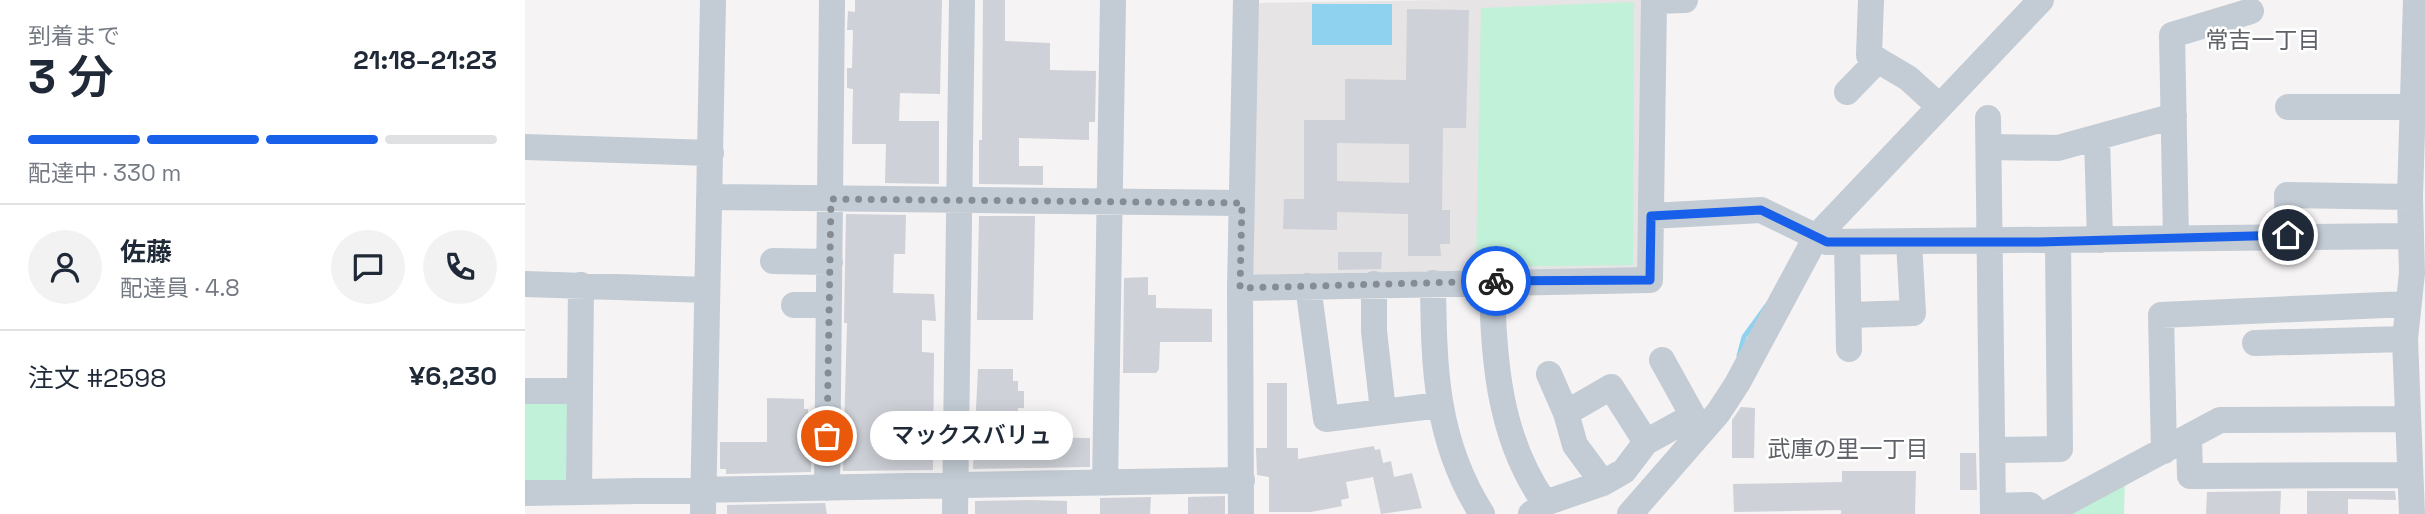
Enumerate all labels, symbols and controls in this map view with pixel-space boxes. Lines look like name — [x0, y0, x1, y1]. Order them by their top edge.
text: 到着まで — [28, 21, 120, 51]
district label: 常吉一丁目 — [2206, 25, 2321, 55]
text: 21:18–21:23 — [353, 43, 497, 77]
text: 3 分 — [28, 48, 114, 106]
text: 配達中 · 330 m — [28, 158, 181, 188]
pin — [2258, 205, 2318, 265]
icon: home — [2269, 216, 2307, 254]
button: person — [28, 230, 102, 304]
button: chat — [331, 230, 405, 304]
button: phone — [423, 230, 497, 304]
text: 佐藤 — [120, 235, 172, 269]
courier — [1461, 246, 1531, 316]
icon: bike — [1477, 262, 1515, 300]
text: 配達員 · 4.8 — [120, 273, 240, 303]
text: ¥6,230 — [409, 359, 497, 393]
text: 注文 #2598 — [28, 361, 166, 395]
pin — [797, 406, 857, 466]
callout: マックスバリュ — [869, 412, 1072, 460]
icon: bag — [808, 417, 846, 455]
text: マックスバリュ — [891, 420, 1052, 450]
district label: 武庫の里一丁目 — [1768, 434, 1929, 464]

